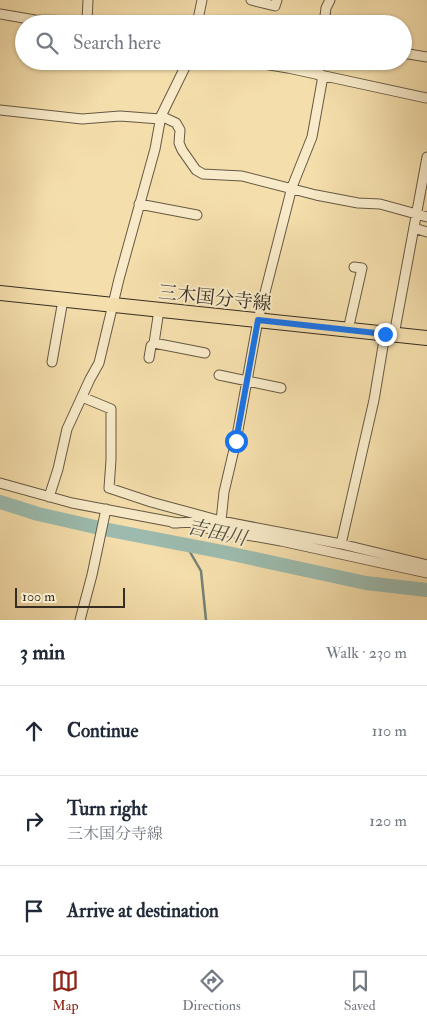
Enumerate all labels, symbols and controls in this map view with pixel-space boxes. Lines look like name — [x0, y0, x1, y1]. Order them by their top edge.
search box — [15, 15, 412, 70]
icon: search — [33, 29, 61, 57]
text: Search here — [73, 31, 161, 55]
street label: 三木国分寺線 — [157, 280, 273, 316]
route end — [374, 323, 397, 346]
route start — [225, 430, 248, 453]
water label: 吉田川 — [185, 514, 251, 551]
scale bar — [15, 585, 125, 608]
text: 100 m — [22, 588, 55, 605]
text: 3 min — [20, 639, 65, 666]
text: Walk · 230 m — [326, 643, 407, 663]
icon: ahead — [20, 717, 48, 745]
text: Continue — [67, 719, 138, 743]
text: 110 m — [372, 721, 407, 741]
text: Turn right — [67, 797, 147, 821]
icon: right — [20, 807, 48, 835]
text: 120 m — [369, 811, 407, 831]
text: 三木国分寺線 — [67, 824, 163, 844]
icon: arrive — [20, 897, 48, 925]
text: Arrive at destination — [67, 899, 219, 923]
tab: Map — [51, 967, 79, 1014]
tab: Directions — [182, 967, 241, 1014]
tab: Saved — [344, 967, 376, 1014]

